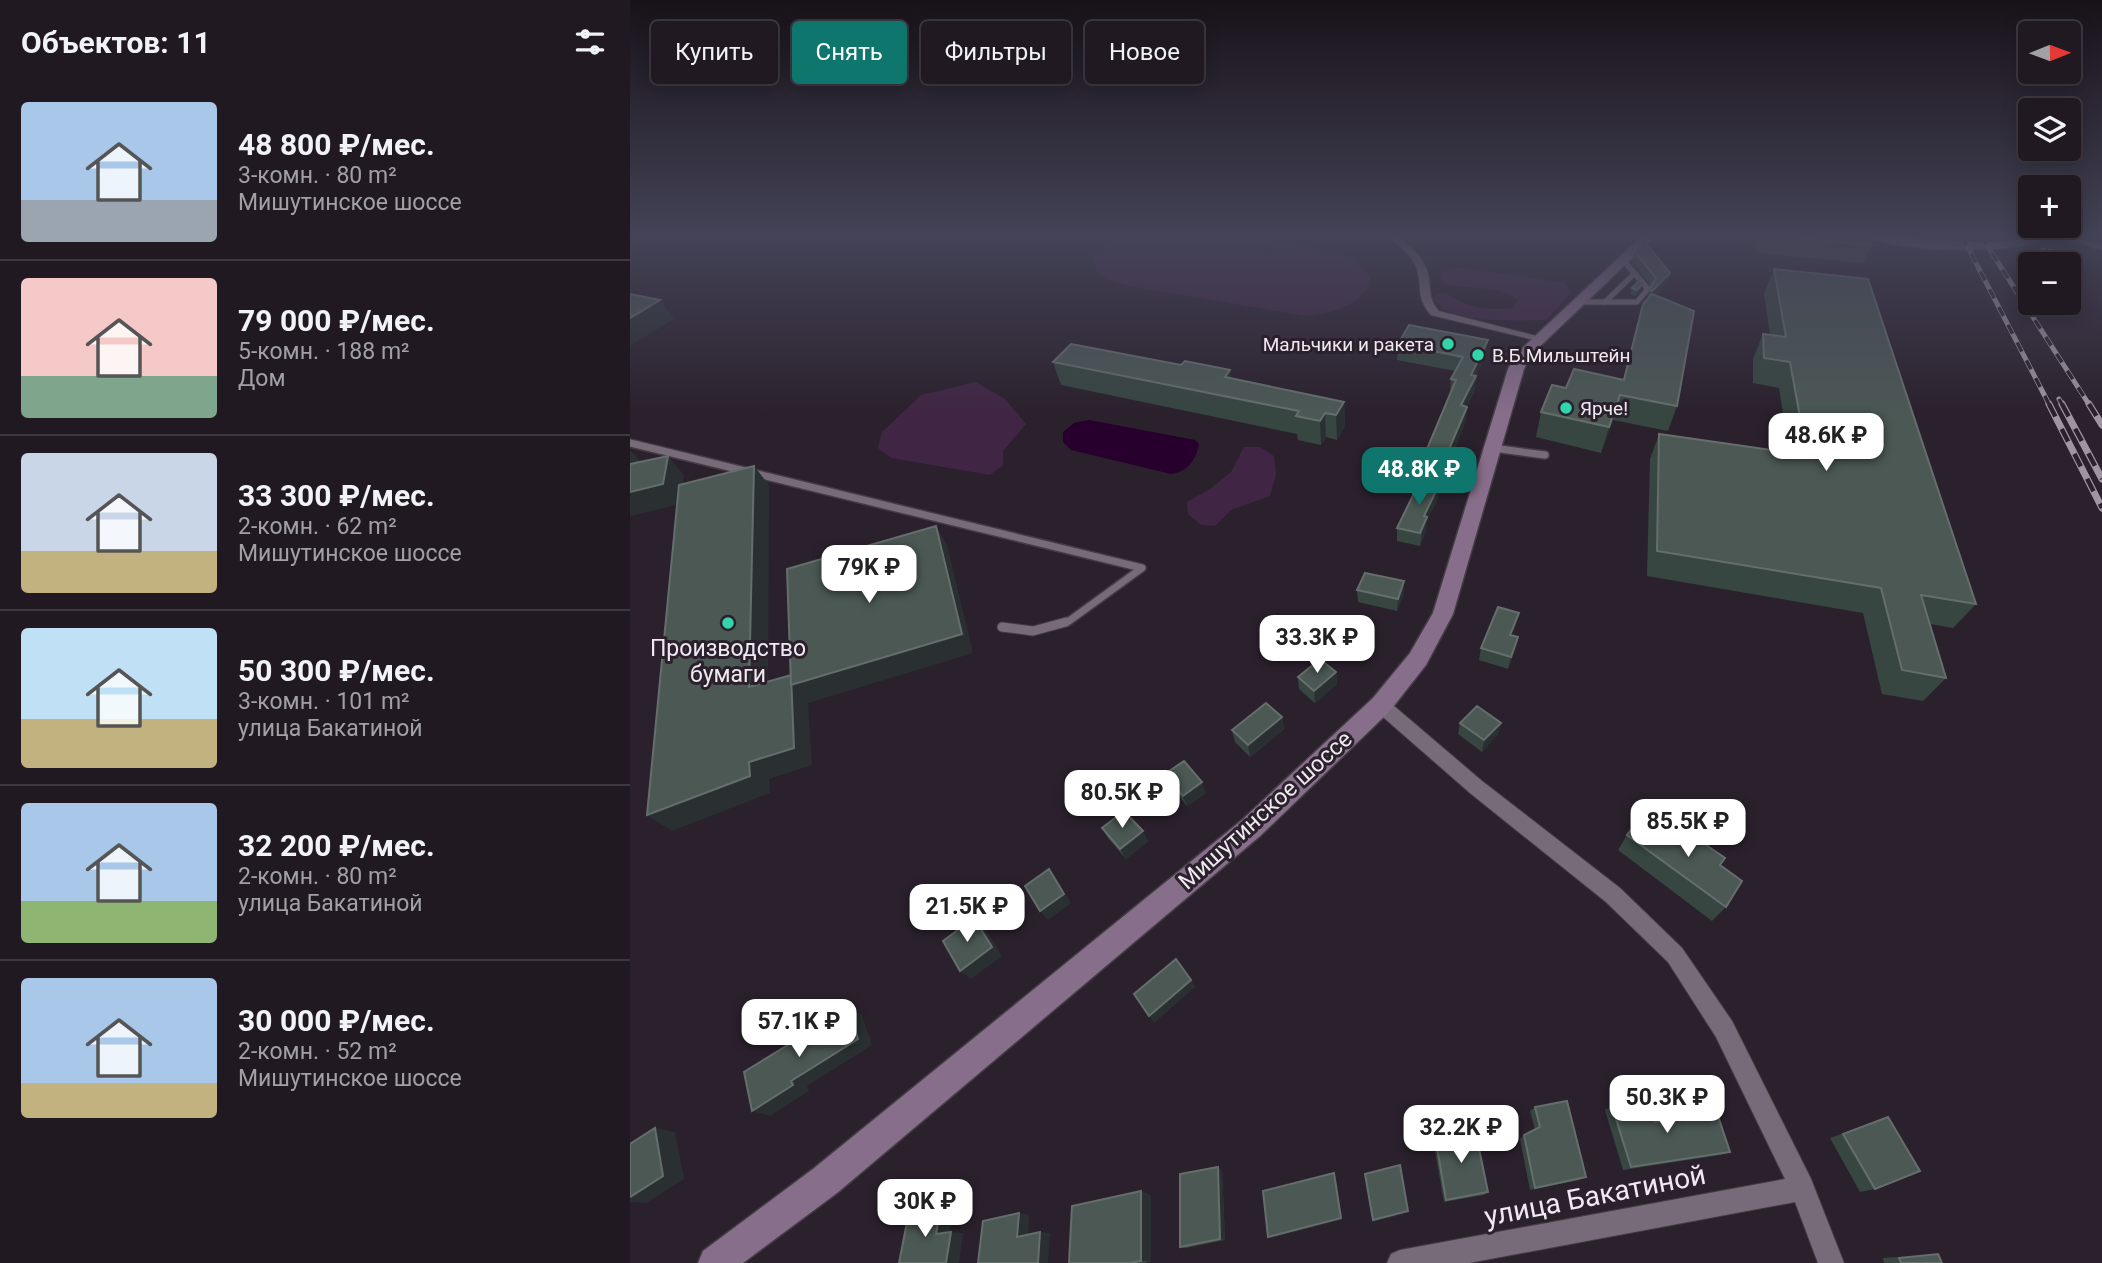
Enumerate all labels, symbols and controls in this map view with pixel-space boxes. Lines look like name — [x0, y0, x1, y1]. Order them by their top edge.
chip: Купить — [651, 21, 778, 84]
chip: Снять — [792, 21, 907, 84]
chip: Фильтры — [921, 21, 1071, 84]
chip: Новое — [1085, 21, 1204, 84]
north arrow — [2018, 21, 2081, 84]
map controls — [2018, 21, 2081, 315]
icon: filters — [571, 23, 609, 61]
text: Объектов: 11 — [21, 25, 211, 60]
button: layers — [2018, 98, 2081, 161]
text: 48 800 ₽/мес. — [238, 127, 435, 162]
icon: home — [77, 130, 161, 214]
text: 3-комн. · 80 m² — [238, 162, 397, 189]
button: + — [2018, 175, 2081, 238]
text: Мишутинское шоссе — [238, 189, 462, 216]
button: − — [2018, 252, 2081, 315]
text: 79 000 ₽/мес. — [238, 303, 435, 338]
icon: home — [77, 306, 161, 390]
place label: Мальчики и ракета — [1263, 333, 1434, 356]
marker: Мальчики и ракета — [1440, 336, 1456, 352]
text: 5-комн. · 188 m² — [238, 338, 410, 365]
place label: В.Б.Мильштейн — [1492, 344, 1630, 367]
marker: В.Б.Мильштейн — [1470, 347, 1486, 363]
text: Дом — [238, 365, 285, 392]
place label: Ярче! — [1580, 397, 1628, 420]
marker: Ярче! — [1558, 400, 1574, 416]
pin: 48.6K ₽ — [1761, 414, 1891, 473]
text: 48.6K ₽ — [1785, 422, 1867, 449]
pin: 48.8K ₽ — [1354, 448, 1484, 507]
text: 48.8K ₽ — [1378, 456, 1460, 483]
text: 33 300 ₽/мес. — [238, 478, 435, 513]
icon: home — [77, 481, 161, 565]
text: 2-комн. · 62 m² — [238, 513, 397, 540]
text: Мишутинское шоссе — [238, 540, 462, 567]
pin: 79K ₽ — [820, 546, 918, 605]
text: 79K ₽ — [838, 554, 900, 581]
marker: Производство бумаги — [720, 615, 736, 631]
pin: 33.3K ₽ — [1252, 616, 1382, 675]
text: 33.3K ₽ — [1276, 624, 1358, 651]
place label: Производство бумаги — [650, 635, 806, 688]
text: 50 300 ₽/мес. — [238, 653, 435, 688]
icon: home — [77, 656, 161, 740]
text: 3-комн. · 101 m² — [238, 688, 410, 715]
text: улица Бакатиной — [238, 715, 423, 742]
street label: Мишутинское шоссе — [1173, 725, 1357, 895]
pin: 80.5K ₽ — [1057, 770, 1187, 830]
text: 80.5K ₽ — [1081, 779, 1163, 806]
pin: 85.5K ₽ — [1623, 800, 1753, 859]
text: 85.5K ₽ — [1647, 808, 1729, 835]
text: 32 200 ₽/мес. — [238, 828, 435, 863]
icon: home — [77, 831, 161, 915]
text: 2-комн. · 80 m² — [238, 863, 397, 890]
pin: 21.5K ₽ — [902, 884, 1032, 944]
text: улица Бакатиной — [238, 890, 423, 917]
text: 21.5K ₽ — [926, 893, 1008, 920]
pin: 57.1K ₽ — [734, 1000, 864, 1059]
text: 30 000 ₽/мес. — [238, 1003, 435, 1038]
icon: home — [77, 1006, 161, 1090]
text: 57.1K ₽ — [758, 1008, 840, 1035]
text: 2-комн. · 52 m² — [238, 1038, 397, 1065]
text: Мишутинское шоссе — [238, 1065, 462, 1092]
pin: 50.3K ₽ — [1602, 1076, 1732, 1135]
text: 50.3K ₽ — [1626, 1084, 1708, 1111]
pin: 32.2K ₽ — [1396, 1106, 1526, 1165]
text: 32.2K ₽ — [1420, 1114, 1502, 1141]
street label: улица Бакатиной — [1482, 1158, 1709, 1233]
pin: 30K ₽ — [876, 1180, 974, 1239]
text: 30K ₽ — [894, 1188, 956, 1215]

